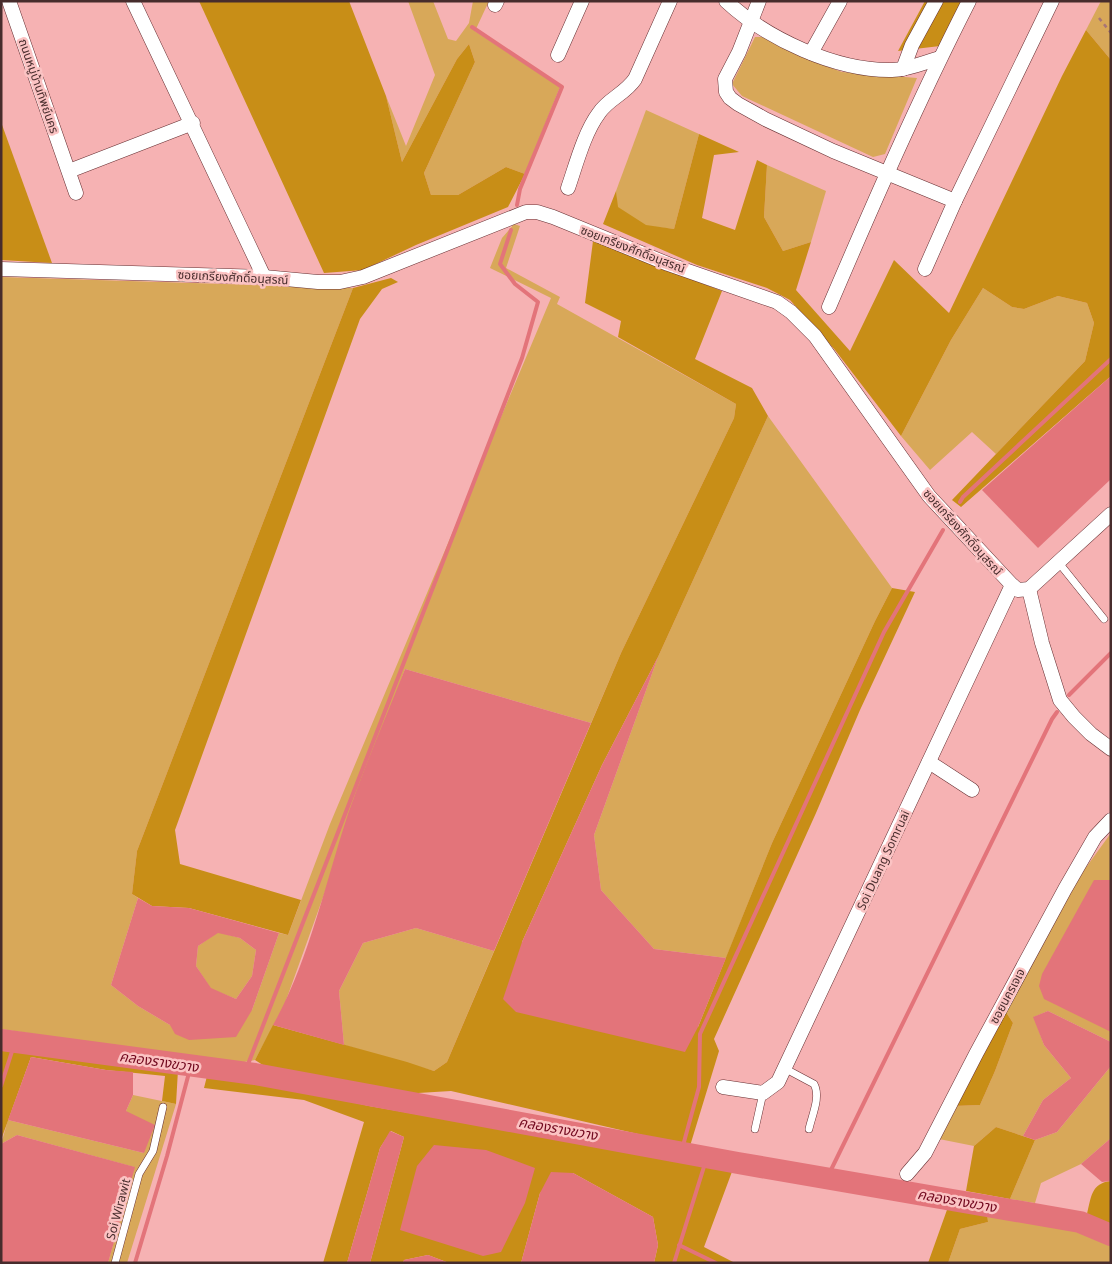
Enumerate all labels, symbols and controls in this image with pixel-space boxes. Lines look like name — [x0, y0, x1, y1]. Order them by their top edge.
street label: ถนนหมู่บ้านทิพย์นคร — [15, 36, 63, 136]
street label: ซอยเกรียงศักดิ์อนุสรณ์ — [578, 221, 688, 277]
street label: ซอยเกรียงศักดิ์อนุสรณ์ — [177, 266, 289, 288]
street label: ซอยเกรียงศักดิ์อนุสรณ์ — [920, 485, 1006, 579]
street label: Soi Duang Somruai — [852, 807, 914, 913]
street label: ซอยนครเจเจ — [985, 965, 1029, 1027]
water label: คลองรางขวาง — [118, 1046, 201, 1076]
water label: คลองรางขวาง — [517, 1112, 600, 1145]
street label: Soi Wirawit — [102, 1176, 134, 1241]
water label: คลองรางขวาง — [916, 1184, 999, 1217]

